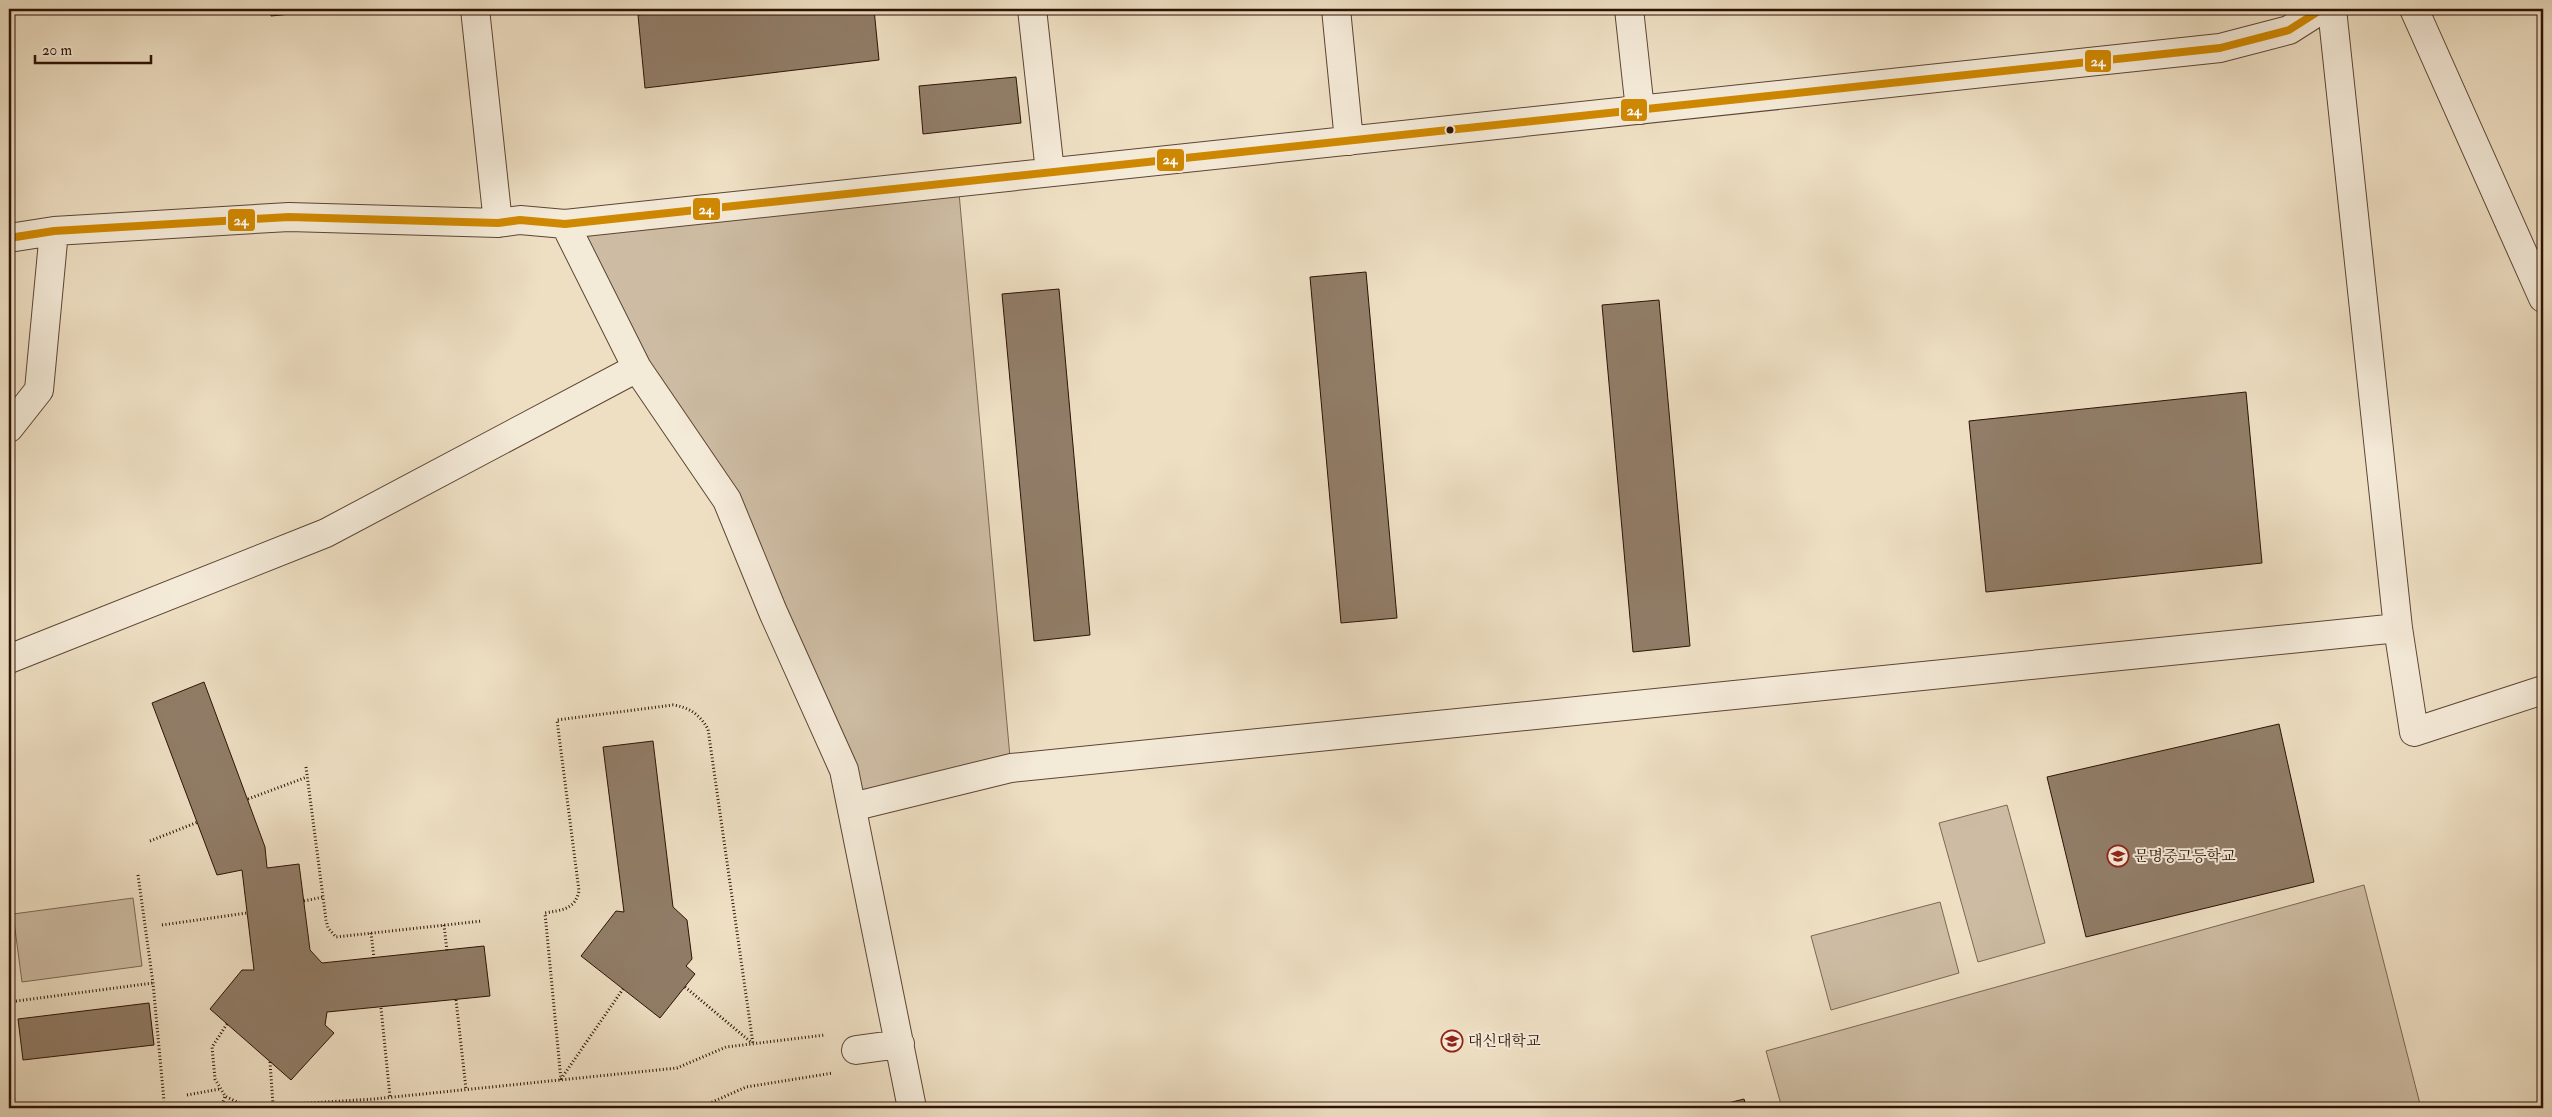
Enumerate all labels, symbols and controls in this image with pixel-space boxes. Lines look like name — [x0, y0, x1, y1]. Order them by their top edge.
scale bar — [35, 32, 151, 64]
text: 20 m — [42, 41, 72, 60]
line badge: 24 — [2084, 49, 2112, 73]
text: 24 — [2091, 53, 2107, 70]
line badge: 24 — [1620, 98, 1648, 122]
text: 24 — [1627, 102, 1643, 119]
unlabelled marker — [1445, 125, 1455, 135]
line badge: 24 — [1156, 148, 1185, 172]
text: 24 — [1163, 151, 1179, 168]
line badge: 24 — [692, 197, 721, 221]
text: 24 — [699, 201, 715, 218]
line badge: 24 — [227, 208, 256, 232]
text: 24 — [234, 212, 250, 229]
school or university icon: 문명중고등학교 — [2106, 844, 2130, 868]
place label: 문명중고등학교 — [2134, 847, 2236, 866]
school or university icon: 대신대학교 — [1440, 1029, 1464, 1053]
place label: 대신대학교 — [1468, 1032, 1541, 1051]

